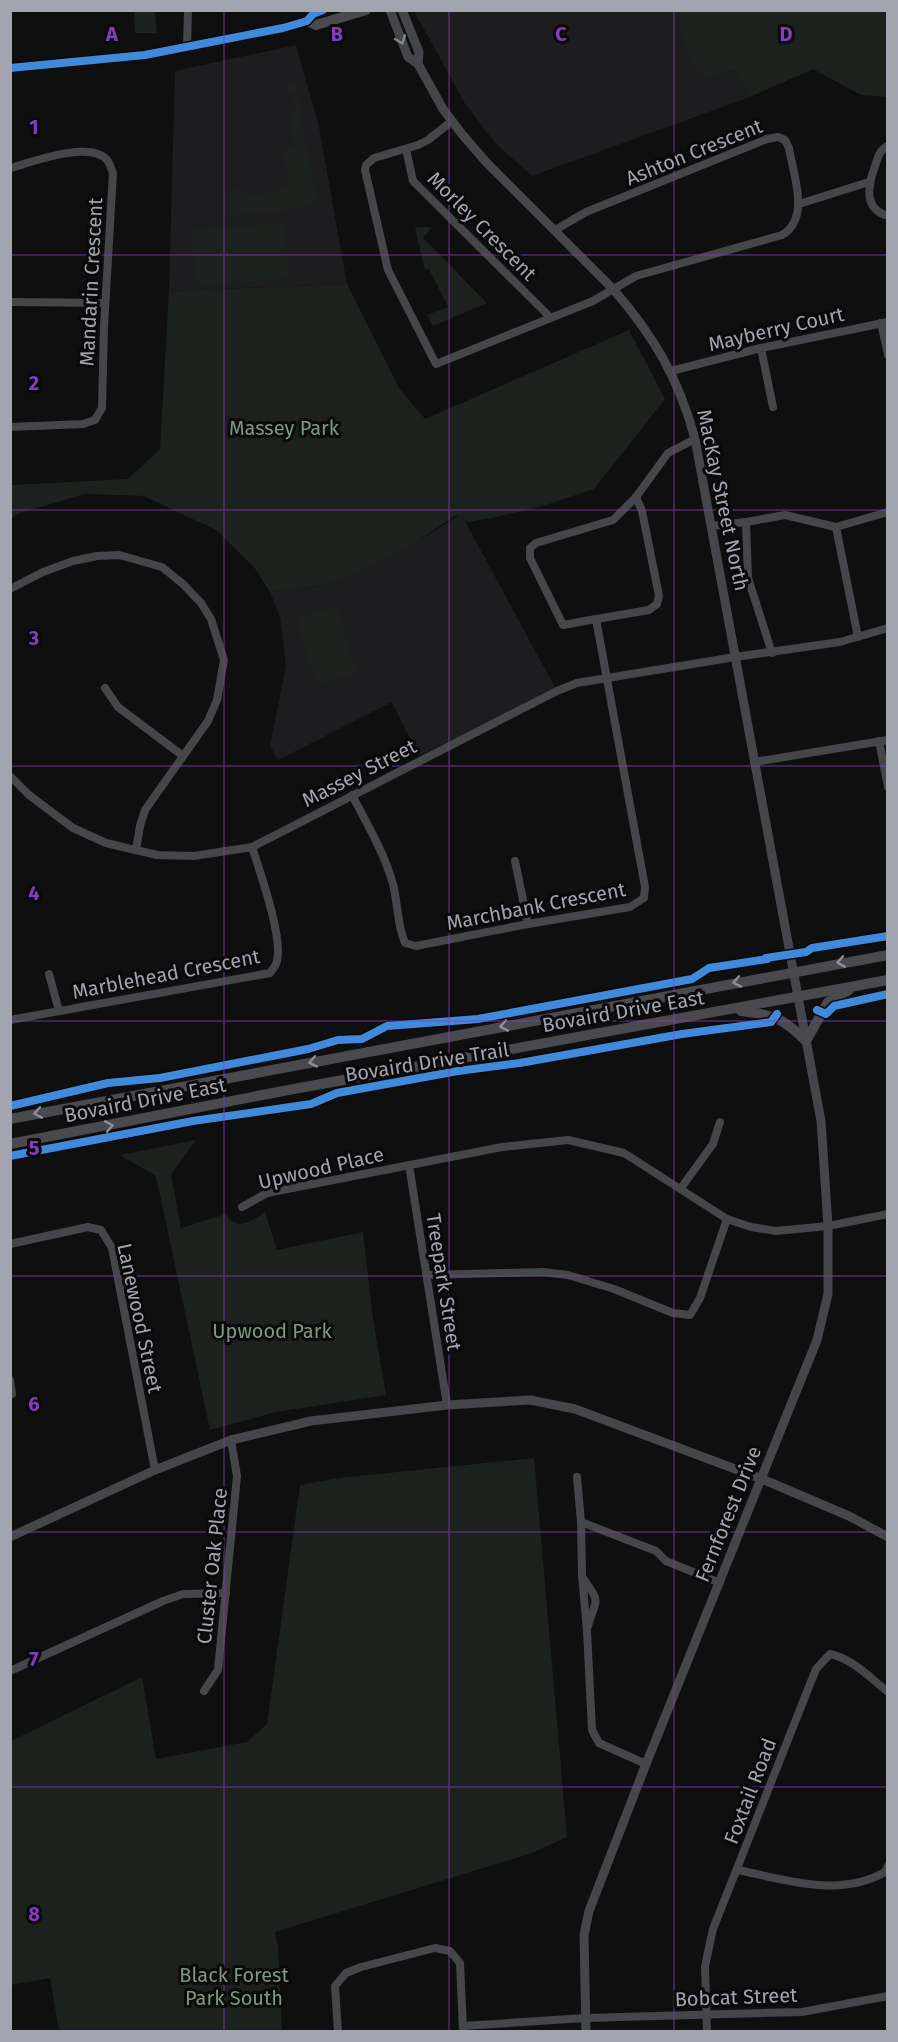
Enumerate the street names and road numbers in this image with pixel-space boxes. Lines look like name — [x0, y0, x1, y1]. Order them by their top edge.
street label: Ashton Crescent — [622, 113, 767, 190]
street label: Morley Crescent — [423, 167, 542, 286]
street label: Mandarin Crescent — [75, 196, 107, 367]
street label: Mayberry Court — [706, 302, 847, 356]
street label: MacKay Street North — [692, 407, 754, 593]
street label: Massey Street — [298, 734, 421, 812]
street label: Marchbank Crescent — [444, 877, 628, 935]
street label: Marblehead Crescent — [70, 944, 263, 1004]
street label: Bovaird Drive East — [540, 985, 707, 1037]
street label: Bovaird Drive Trail — [343, 1037, 511, 1087]
street label: Bovaird Drive East — [62, 1072, 229, 1127]
street label: Upwood Place — [256, 1142, 386, 1194]
street label: Treepark Street — [421, 1212, 467, 1353]
street label: Lanewood Street — [112, 1241, 168, 1396]
street label: Fernforest Drive — [690, 1443, 766, 1585]
street label: Cluster Oak Place — [192, 1487, 232, 1645]
street label: Foxtail Road — [719, 1735, 781, 1847]
street label: Bobcat Street — [674, 1983, 799, 2011]

